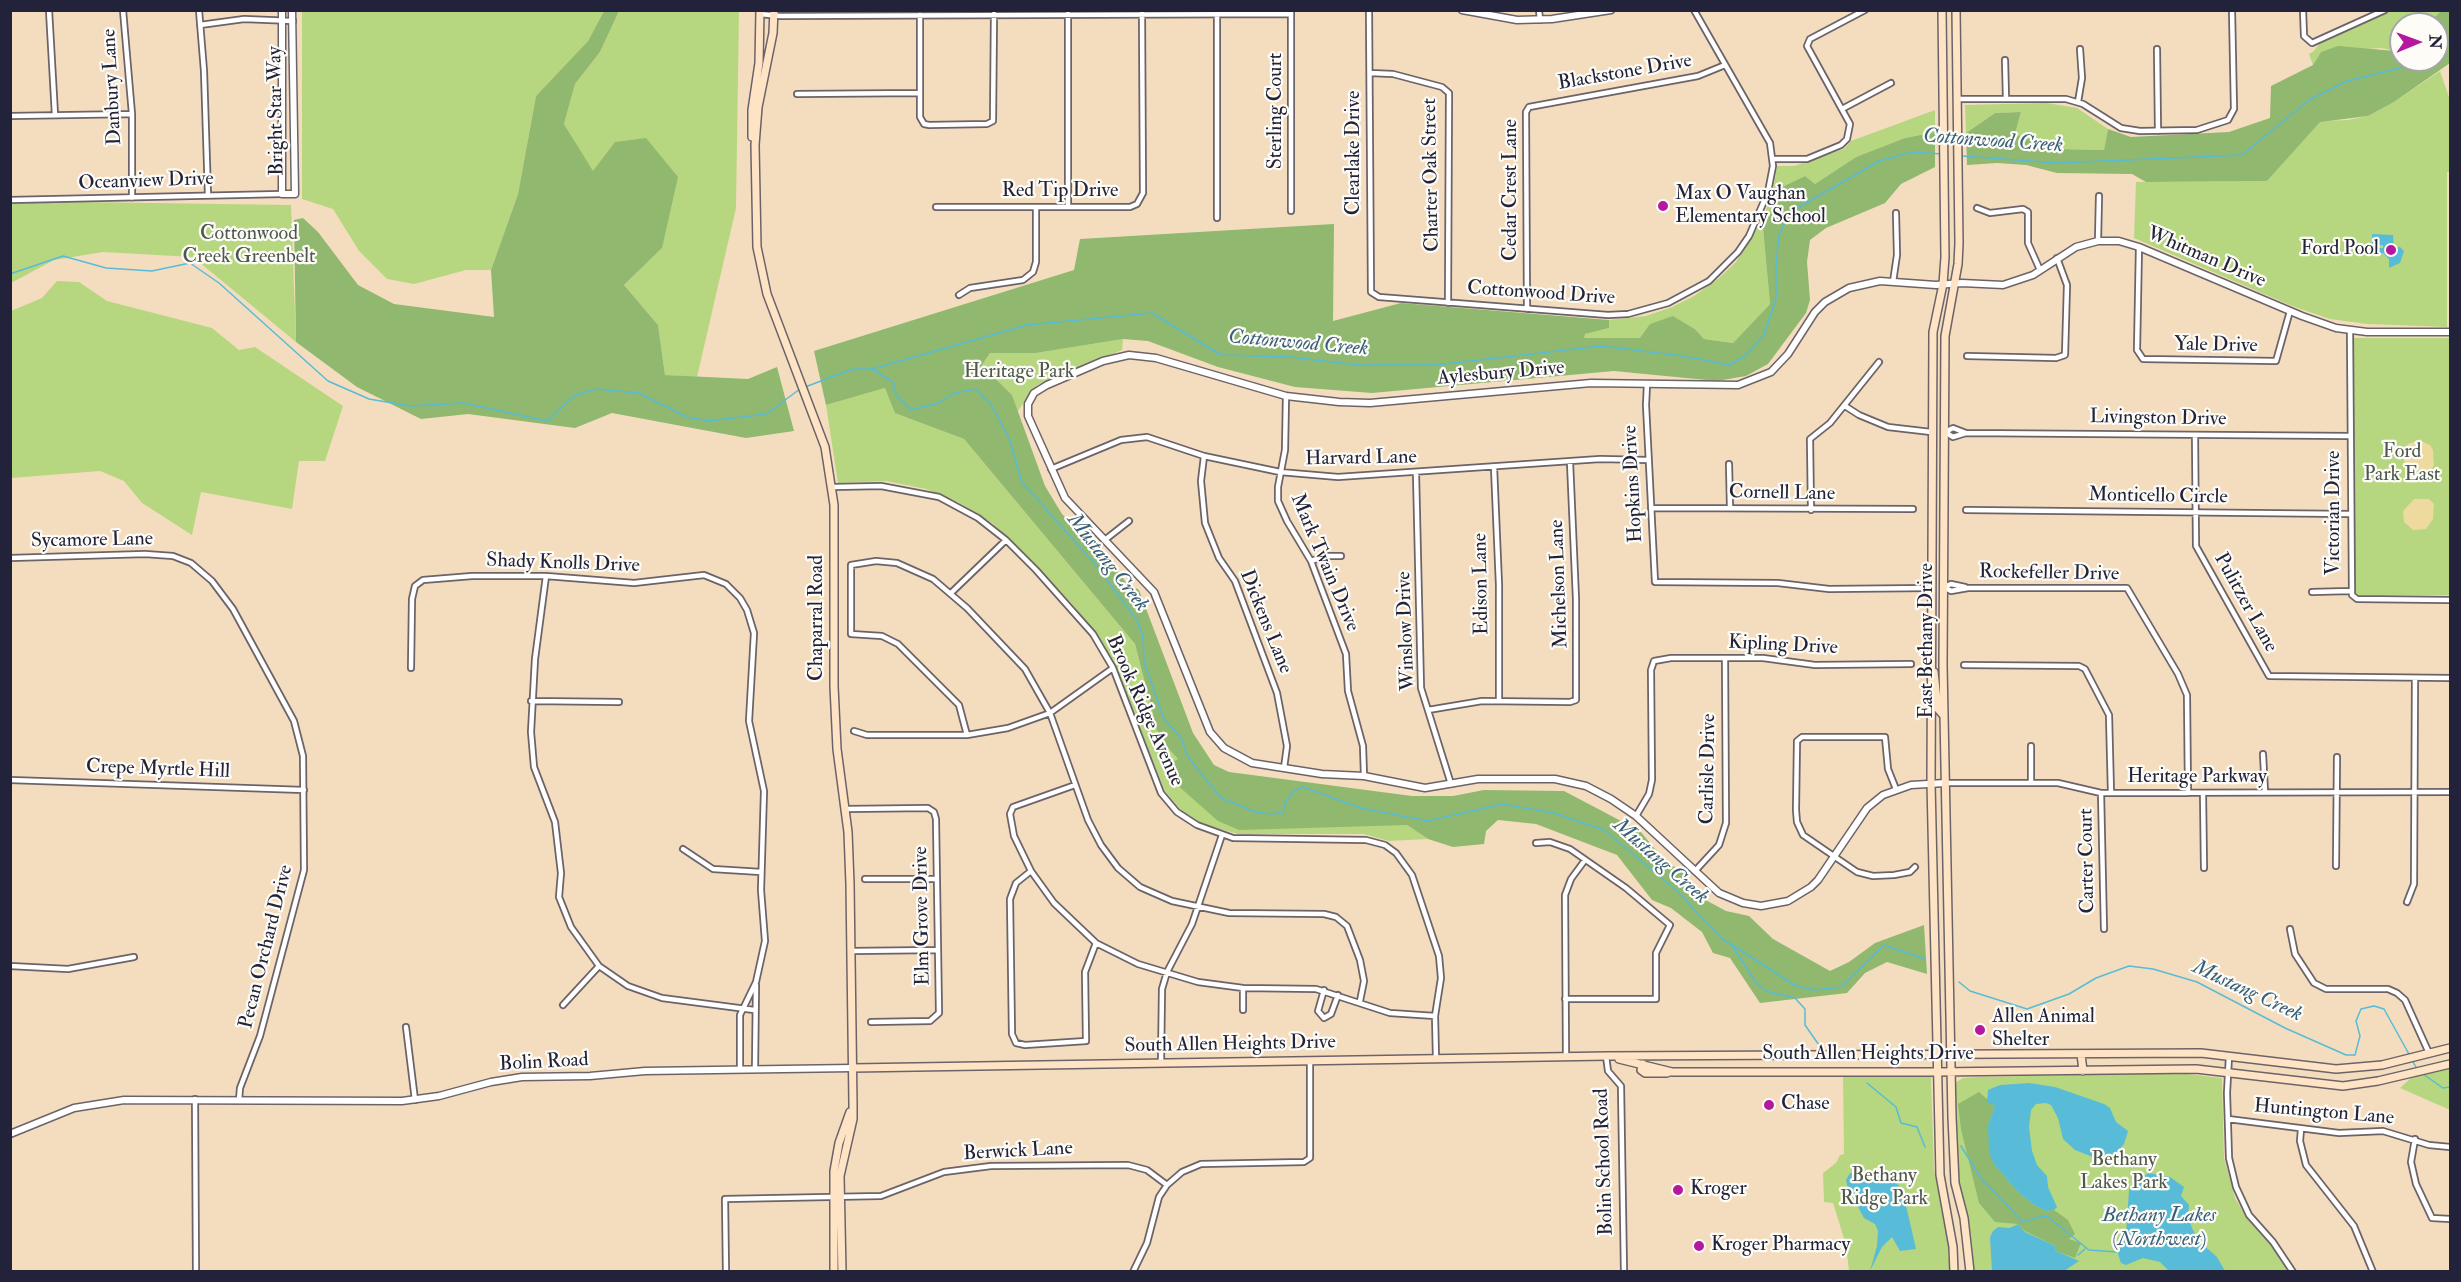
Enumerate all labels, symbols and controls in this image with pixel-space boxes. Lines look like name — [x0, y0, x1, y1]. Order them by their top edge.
north arrow — [2389, 12, 2449, 72]
street label: Danbury Lane — [98, 28, 128, 146]
text: N — [2425, 34, 2445, 49]
street label: Bright Star Way — [264, 46, 290, 176]
street label: Blackstone Drive — [1556, 49, 1694, 97]
street label: Sterling Court — [1265, 53, 1289, 169]
street label: Clearlake Drive — [1343, 91, 1367, 215]
street label: Charter Oak Street — [1419, 98, 1445, 252]
street label: Cedar Crest Lane — [1500, 119, 1524, 261]
water label: Cottonwood Creek — [1922, 125, 2064, 159]
street label: Oceanview Drive — [78, 168, 214, 196]
street label: Red Tip Drive — [1002, 180, 1118, 204]
place label: Max O Vaughan Elementary School — [1675, 183, 1826, 230]
marker: Max O Vaughan Elementary School — [1656, 199, 1670, 213]
street label: Whitman Drive — [2143, 222, 2269, 294]
park label: Cottonwood Creek Greenbelt — [182, 223, 316, 270]
place label: Ford Pool — [2301, 238, 2379, 262]
marker: Ford Pool — [2384, 243, 2398, 257]
street label: Cottonwood Drive — [1466, 277, 1616, 311]
water label: Cottonwood Creek — [1227, 325, 1369, 363]
street label: Yale Drive — [2174, 333, 2258, 359]
street label: Aylesbury Drive — [1436, 356, 1566, 392]
park label: Heritage Park — [964, 361, 1074, 385]
street label: Livingston Drive — [2089, 406, 2227, 432]
street label: Hopkins Drive — [1619, 425, 1649, 543]
park label: Ford Park East — [2364, 441, 2440, 488]
street label: Harvard Lane — [1305, 446, 1417, 472]
street label: Victorian Drive — [2323, 451, 2347, 575]
street label: Cornell Lane — [1729, 481, 1835, 507]
street label: Monticello Circle — [2088, 484, 2228, 510]
street label: Mark Twain Drive — [1284, 490, 1364, 636]
water label: Mustang Creek — [1061, 509, 1153, 617]
street label: Michelson Lane — [1546, 519, 1574, 649]
street label: Sycamore Lane — [31, 528, 153, 554]
street label: Edison Lane — [1469, 533, 1495, 635]
street label: Shady Knolls Drive — [486, 549, 640, 579]
street label: Pulitzer Lane — [2208, 549, 2282, 657]
street label: Chaparral Road — [806, 555, 830, 681]
street label: Rockefeller Drive — [1979, 561, 2119, 587]
street label: East Bethany Drive — [1916, 563, 1940, 719]
street label: Dickens Lane — [1233, 567, 1297, 677]
street label: Winslow Drive — [1393, 571, 1421, 691]
street label: Kipling Drive — [1728, 631, 1838, 661]
street label: Brook Ridge Avenue — [1100, 632, 1188, 790]
street label: Carlisle Drive — [1696, 713, 1722, 825]
street label: Crepe Myrtle Hill — [86, 755, 230, 785]
street label: Heritage Parkway — [2127, 766, 2267, 790]
street label: Carter Court — [2075, 808, 2101, 914]
water label: Mustang Creek — [1607, 814, 1713, 910]
street label: Elm Grove Drive — [910, 846, 936, 986]
street label: Pecan Orchard Drive — [235, 863, 299, 1031]
water label: Mustang Creek — [2188, 956, 2306, 1028]
place label: Allen Animal Shelter — [1992, 1006, 2095, 1053]
marker: Allen Animal Shelter — [1973, 1023, 1987, 1037]
street label: South Allen Heights Drive — [1124, 1031, 1336, 1059]
street label: South Allen Heights Drive — [1762, 1043, 1974, 1067]
street label: Bolin Road — [499, 1049, 589, 1077]
street label: Bolin School Road — [1590, 1088, 1620, 1236]
place label: Chase — [1781, 1093, 1830, 1117]
street label: Huntington Lane — [2253, 1095, 2395, 1131]
marker: Chase — [1762, 1098, 1776, 1112]
street label: Berwick Lane — [963, 1137, 1073, 1167]
park label: Bethany Lakes Park — [2080, 1149, 2168, 1196]
park label: Bethany Ridge Park — [1840, 1165, 1928, 1212]
place label: Kroger — [1690, 1178, 1747, 1202]
marker: Kroger — [1671, 1183, 1685, 1197]
water label: Bethany Lakes (Northwest) — [2102, 1203, 2216, 1253]
place label: Kroger Pharmacy — [1711, 1234, 1850, 1258]
marker: Kroger Pharmacy — [1692, 1239, 1706, 1253]

